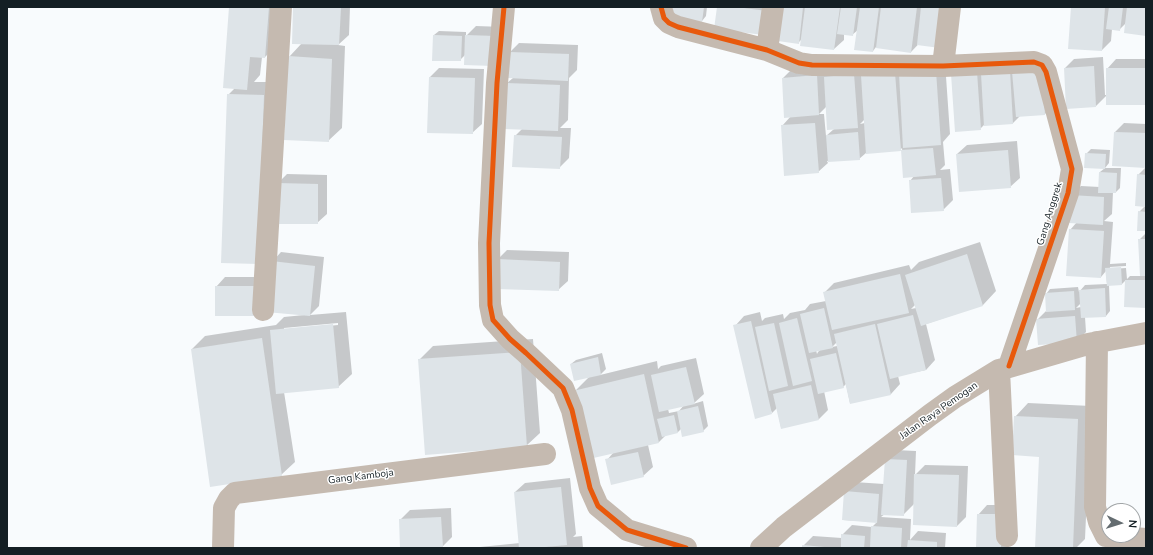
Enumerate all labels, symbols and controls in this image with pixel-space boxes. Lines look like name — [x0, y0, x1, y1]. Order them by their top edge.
street label: Gang Anggrek — [1035, 181, 1065, 247]
street label: Jalan Raya Pemogan — [898, 380, 980, 442]
street label: Gang Kamboja — [328, 467, 394, 487]
north arrow — [1101, 503, 1141, 543]
text: N — [1125, 519, 1140, 528]

